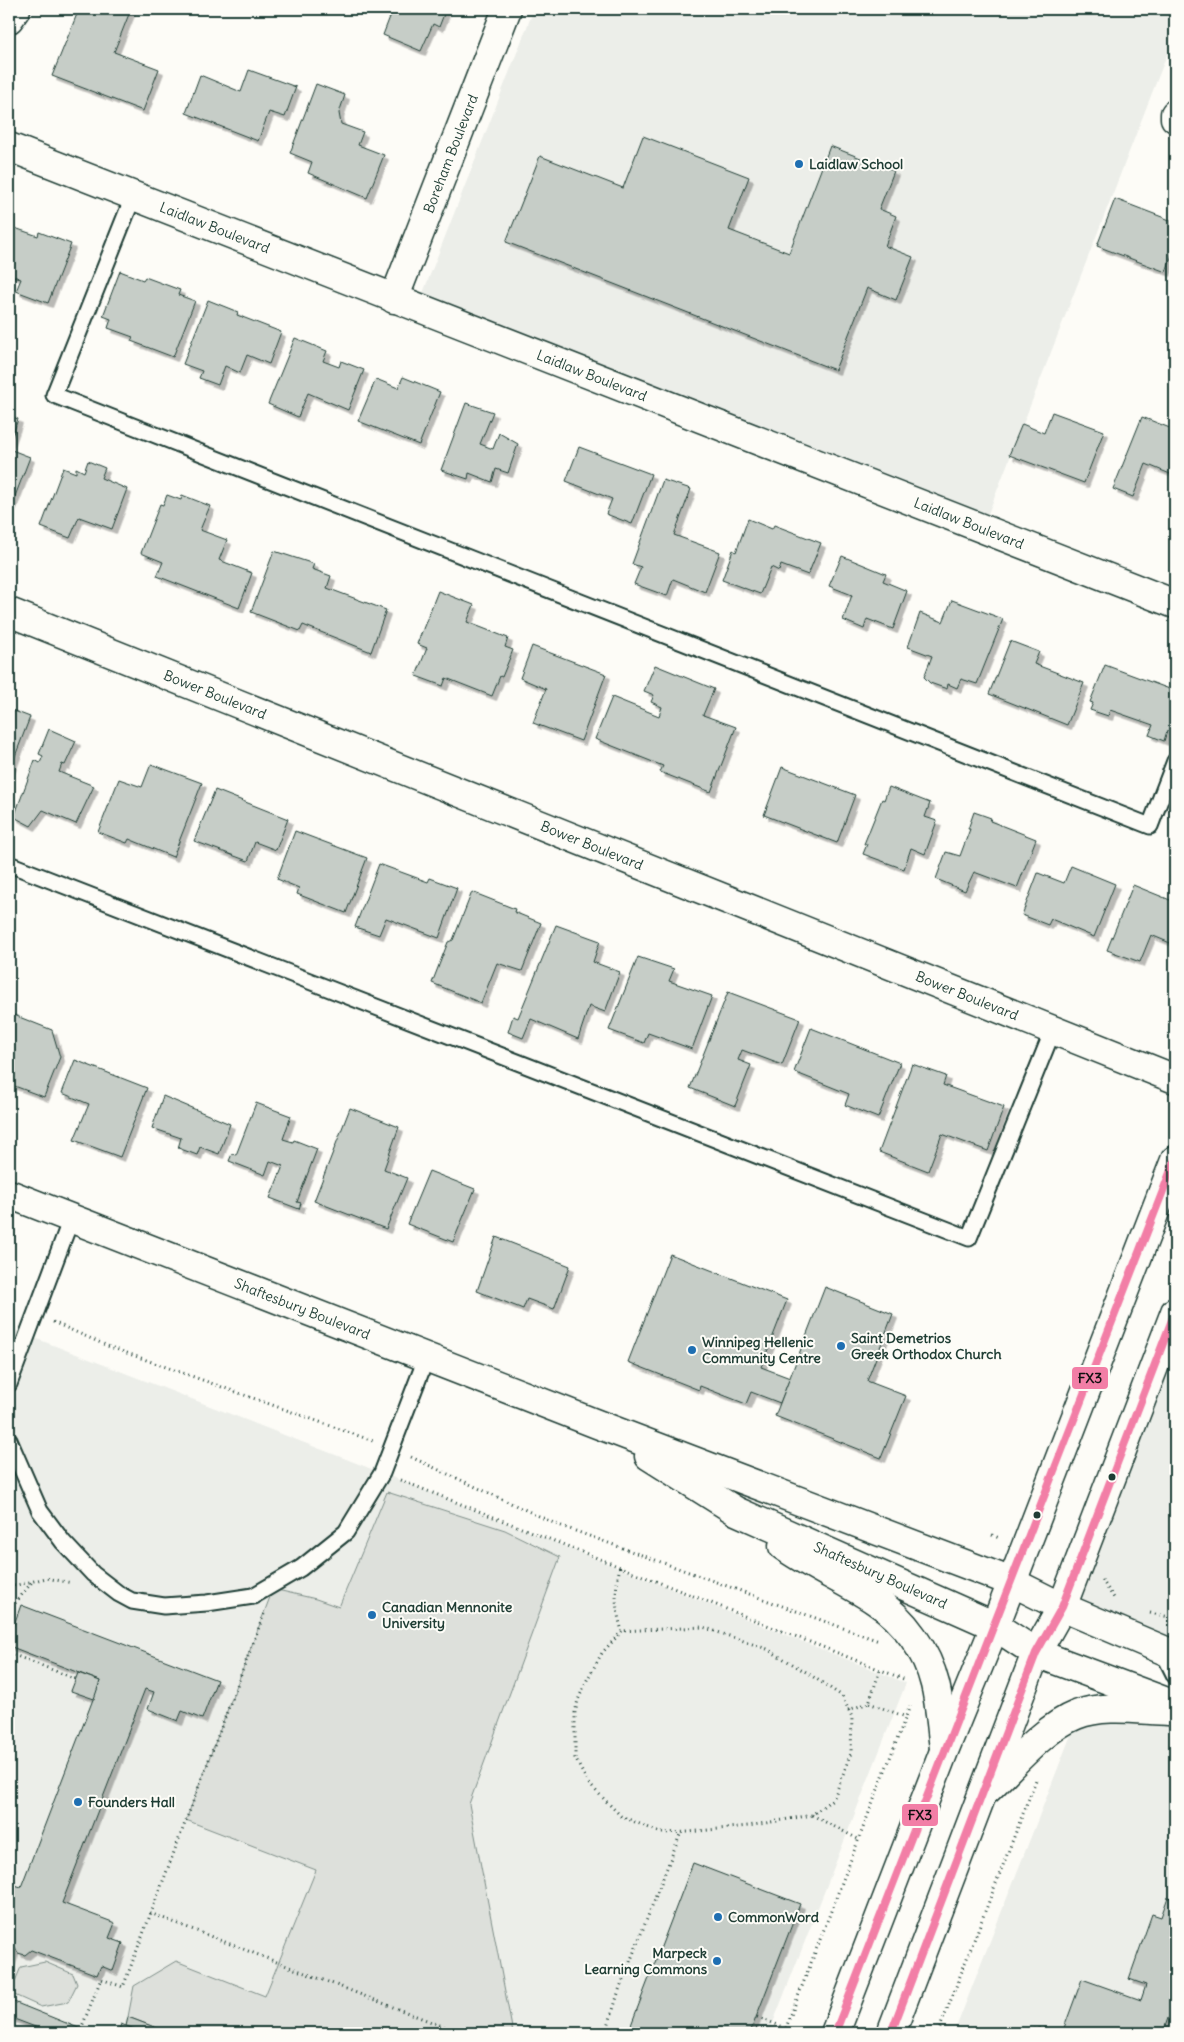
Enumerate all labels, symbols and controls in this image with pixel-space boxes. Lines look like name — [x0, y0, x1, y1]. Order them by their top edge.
street label: Boreham Boulevard — [419, 92, 482, 216]
place label: Laidlaw School — [809, 155, 903, 173]
marker: Laidlaw School — [793, 158, 805, 170]
street label: Laidlaw Boulevard — [157, 198, 272, 257]
street label: Laidlaw Boulevard — [534, 346, 650, 405]
street label: Laidlaw Boulevard — [911, 494, 1027, 553]
street label: Bower Boulevard — [161, 666, 269, 723]
street label: Bower Boulevard — [538, 817, 646, 874]
street label: Bower Boulevard — [913, 967, 1021, 1024]
street label: Shaftesbury Boulevard — [232, 1274, 373, 1343]
place label: Saint Demetrios Greek Orthodox Church — [851, 1329, 1001, 1363]
place label: Winnipeg Hellenic Community Centre — [702, 1333, 821, 1367]
marker: Saint Demetrios Greek Orthodox Church — [835, 1340, 847, 1352]
marker: Winnipeg Hellenic Community Centre — [686, 1344, 698, 1356]
line badge: FX3 — [1071, 1366, 1109, 1390]
text: FX3 — [1078, 1369, 1102, 1387]
unlabelled marker — [1107, 1472, 1117, 1482]
unlabelled marker — [1032, 1510, 1042, 1520]
street label: Shaftesbury Boulevard — [811, 1538, 950, 1613]
place label: Canadian Mennonite University — [382, 1598, 513, 1632]
marker: Canadian Mennonite University — [366, 1609, 378, 1621]
place label: Founders Hall — [88, 1793, 175, 1811]
marker: Founders Hall — [72, 1796, 84, 1808]
line badge: FX3 — [901, 1803, 939, 1827]
text: FX3 — [908, 1806, 932, 1824]
place label: CommonWord — [728, 1908, 820, 1926]
marker: CommonWord — [712, 1911, 724, 1923]
place label: Marpeck Learning Commons — [584, 1944, 708, 1978]
marker: Marpeck Learning Commons — [711, 1955, 723, 1967]

